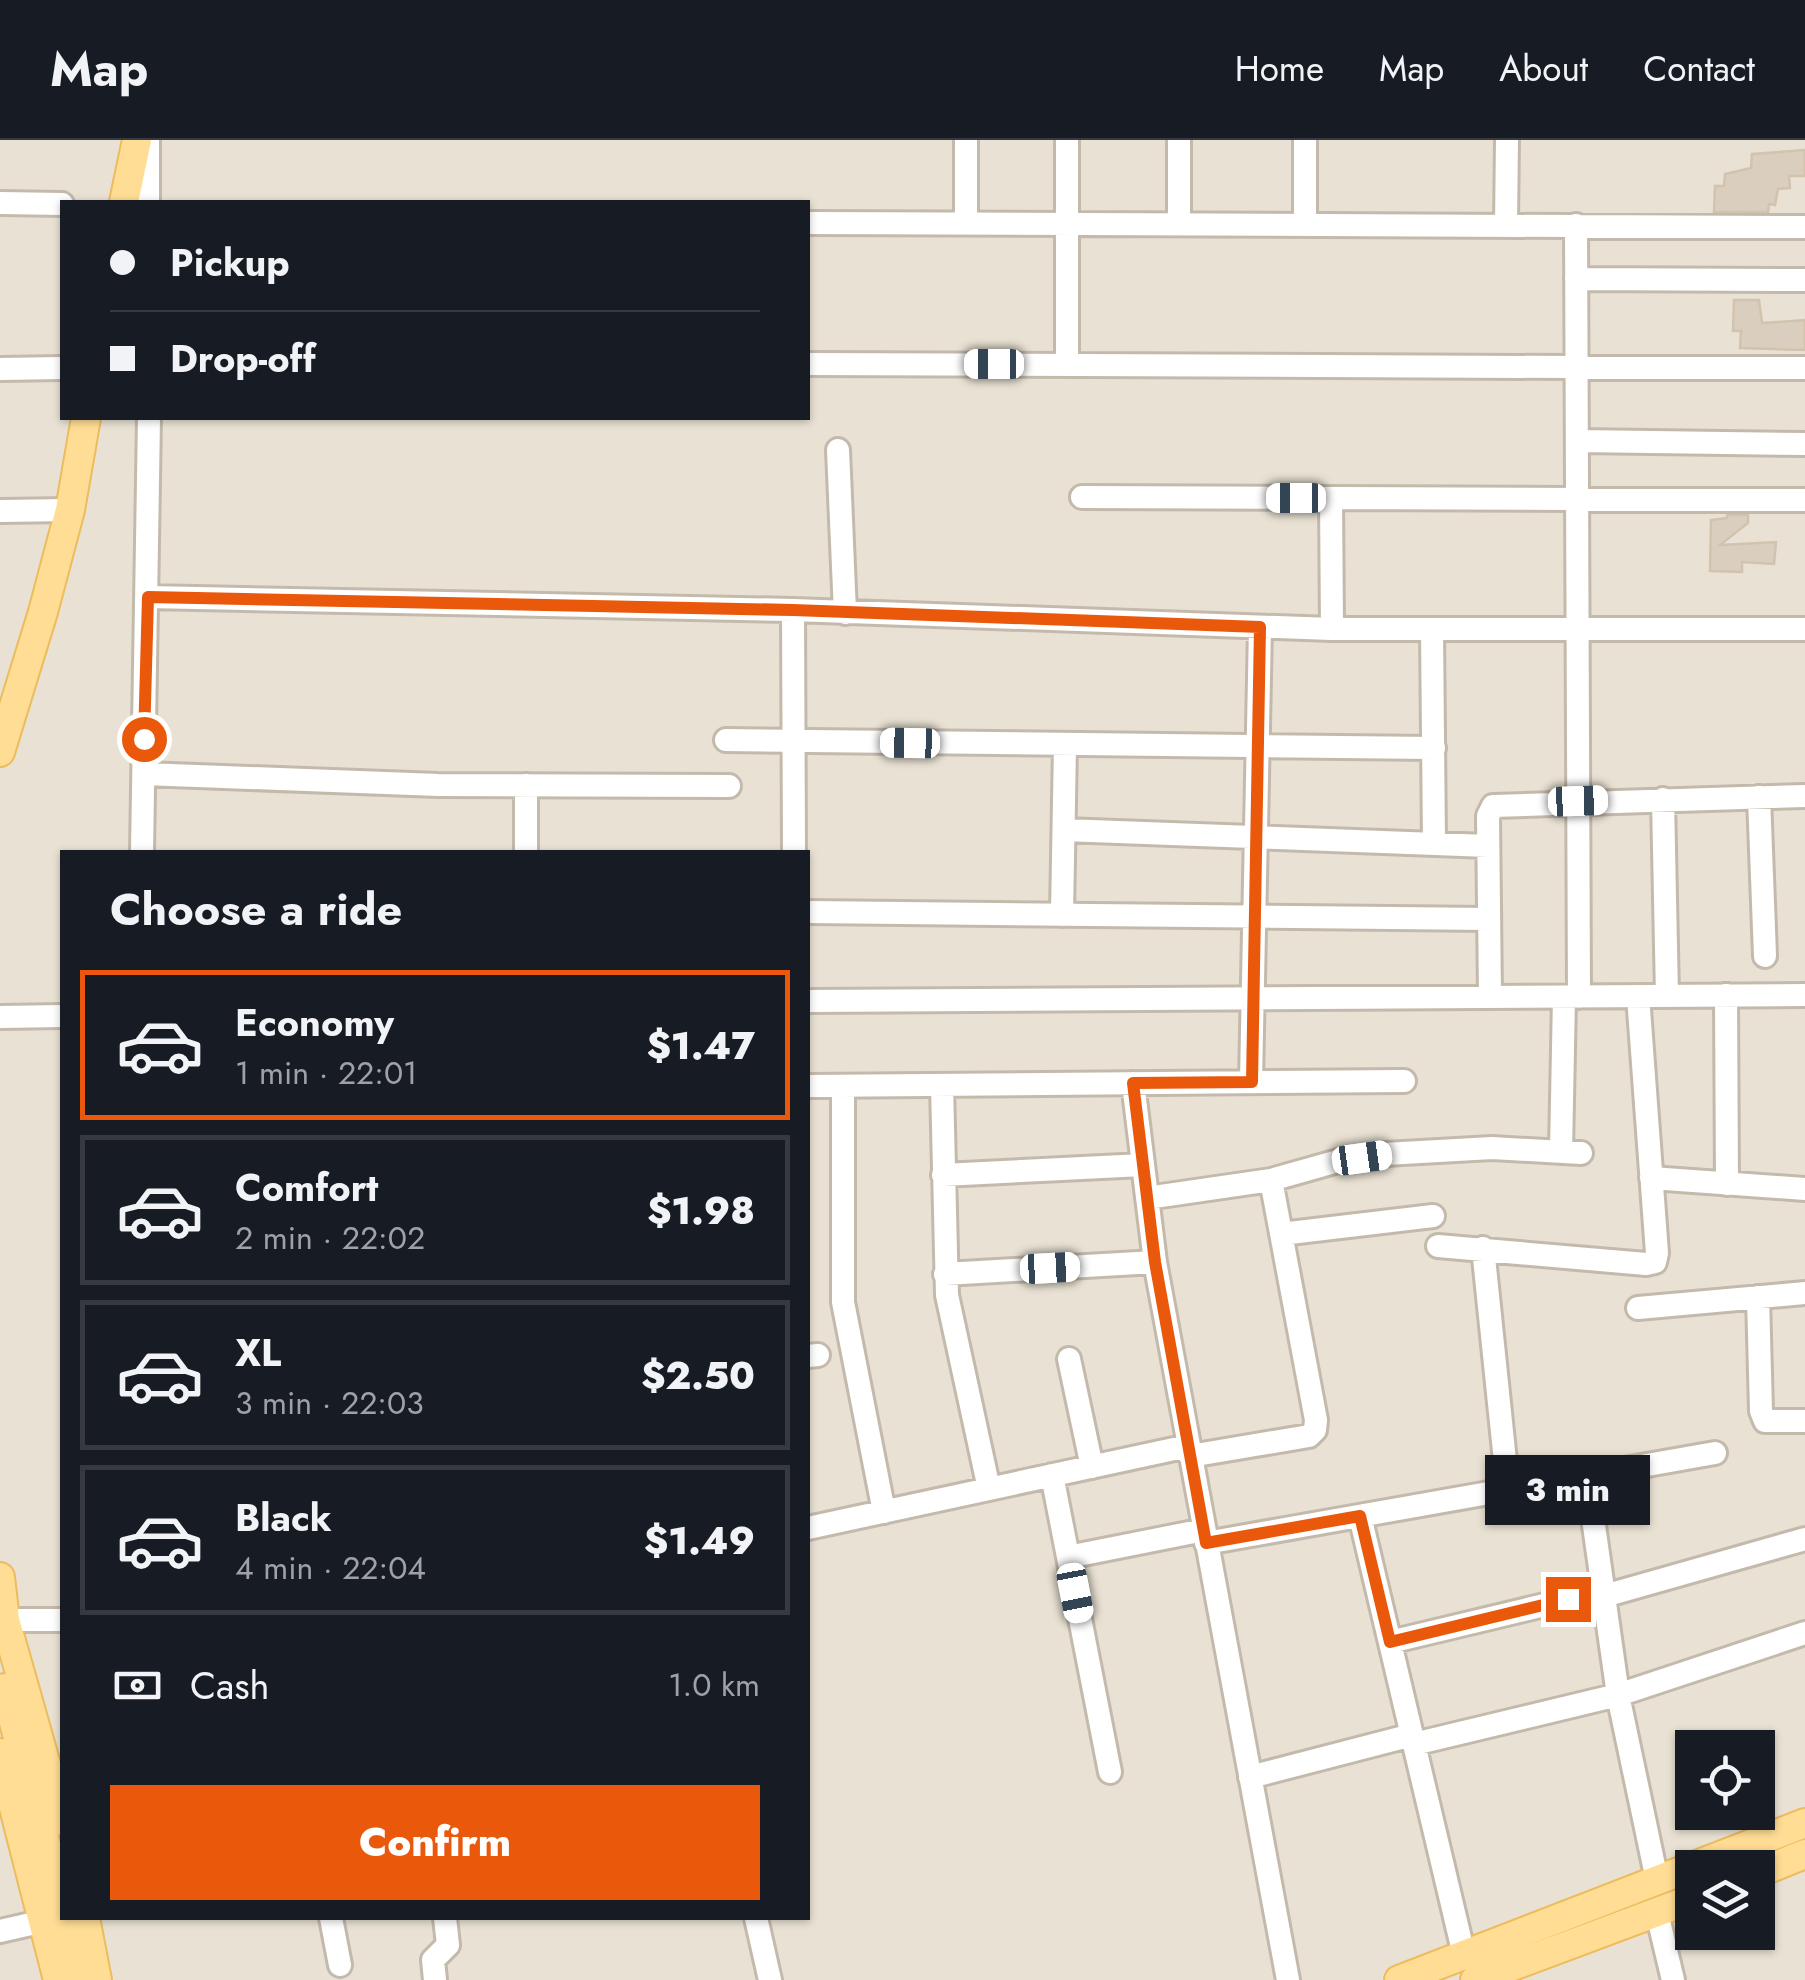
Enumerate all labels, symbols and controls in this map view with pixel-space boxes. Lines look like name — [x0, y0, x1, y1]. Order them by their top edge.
text: Map — [50, 35, 148, 104]
text: Home — [1235, 44, 1324, 94]
text: Map — [1379, 44, 1444, 94]
text: About — [1499, 44, 1588, 94]
text: Contact — [1643, 44, 1755, 94]
text: Pickup — [170, 235, 290, 290]
text: Drop-off — [170, 331, 316, 386]
car — [964, 349, 1024, 379]
car — [1266, 483, 1326, 513]
route start — [122, 717, 167, 762]
car — [880, 727, 940, 759]
car — [1547, 785, 1609, 817]
text: Choose a ride — [110, 877, 402, 942]
text: Economy — [235, 995, 394, 1050]
icon: car — [115, 1000, 205, 1090]
text: $1.47 — [647, 1018, 755, 1073]
text: 1 min · 22:01 — [235, 1050, 418, 1096]
car — [1330, 1139, 1394, 1177]
text: Comfort — [235, 1160, 378, 1215]
icon: car — [115, 1165, 205, 1255]
text: $1.98 — [647, 1183, 755, 1238]
text: 2 min · 22:02 — [235, 1215, 425, 1261]
car — [1019, 1251, 1081, 1285]
text: XL — [235, 1325, 281, 1380]
icon: car — [115, 1330, 205, 1420]
text: $2.50 — [641, 1348, 755, 1403]
text: 3 min · 22:03 — [235, 1380, 424, 1426]
callout: 3 min — [1486, 1454, 1650, 1524]
text: 3 min — [1525, 1467, 1610, 1513]
text: Black — [235, 1490, 332, 1545]
icon: car — [115, 1495, 205, 1585]
text: $1.49 — [644, 1513, 755, 1568]
text: 4 min · 22:04 — [235, 1545, 426, 1591]
car — [1055, 1561, 1095, 1625]
route end — [1546, 1577, 1591, 1622]
icon: cash — [110, 1658, 165, 1713]
text: Cash — [190, 1658, 270, 1713]
text: 1.0 km — [668, 1662, 760, 1708]
map controls — [1675, 1730, 1775, 1950]
button: locate — [1675, 1730, 1775, 1830]
button: Confirm — [110, 1785, 760, 1900]
button: layers — [1675, 1850, 1775, 1950]

